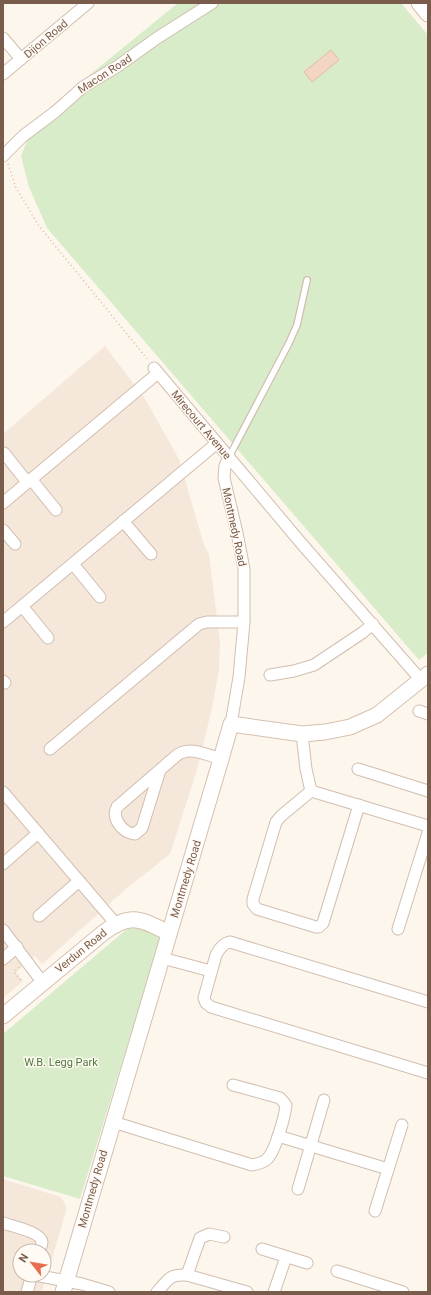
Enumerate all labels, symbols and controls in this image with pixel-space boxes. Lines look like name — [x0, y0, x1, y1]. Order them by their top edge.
street label: Dijon Road — [22, 17, 70, 61]
street label: Macon Road — [76, 52, 134, 96]
street label: Mirecourt Avenue — [168, 388, 234, 462]
street label: Montmedy Road — [219, 486, 249, 568]
street label: Montmedy Road — [168, 839, 204, 919]
street label: Verdun Road — [53, 926, 109, 976]
park label: W.B. Legg Park — [24, 1056, 98, 1069]
street label: Montmedy Road — [76, 1149, 110, 1229]
north arrow — [12, 1243, 52, 1283]
text: N — [16, 1251, 32, 1265]

